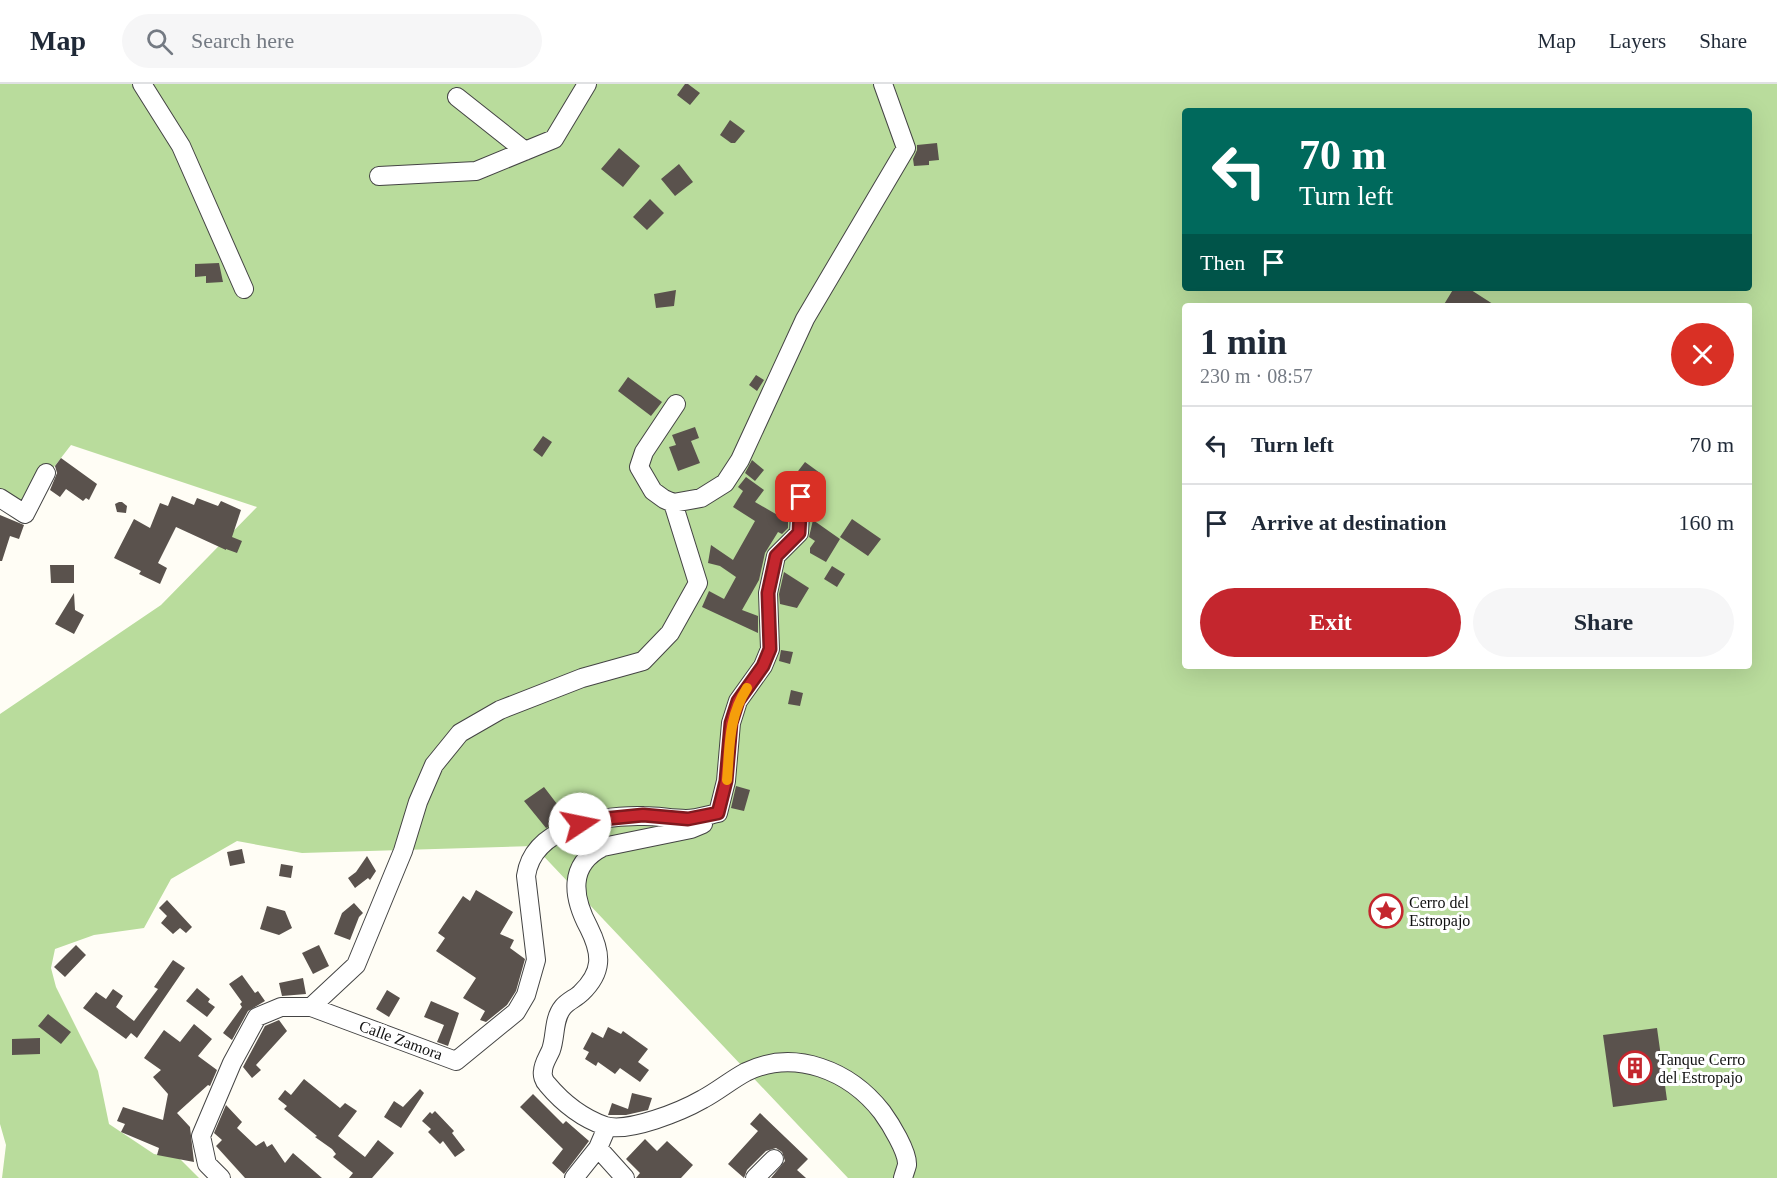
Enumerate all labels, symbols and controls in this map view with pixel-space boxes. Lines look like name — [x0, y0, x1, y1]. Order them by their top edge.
search box — [122, 14, 542, 68]
text: Map — [30, 25, 86, 56]
icon: search — [143, 25, 176, 58]
text: Search here — [191, 28, 294, 53]
text: Map — [1538, 29, 1576, 53]
text: Layers — [1609, 29, 1666, 53]
text: Share — [1699, 29, 1747, 53]
icon: left — [1200, 132, 1278, 210]
text: 70 m — [1299, 132, 1387, 178]
text: Turn left — [1299, 181, 1393, 211]
icon: arrive — [1257, 246, 1290, 279]
text: Then — [1200, 250, 1245, 275]
text: 1 min — [1200, 322, 1287, 362]
button: close — [1671, 323, 1734, 386]
text: 230 m · 08:57 — [1200, 365, 1313, 387]
icon: left — [1200, 429, 1233, 462]
text: Turn left — [1251, 432, 1334, 457]
text: 70 m — [1689, 432, 1734, 457]
pin — [775, 471, 826, 522]
icon: arrive — [784, 480, 817, 513]
icon: arrive — [1200, 507, 1233, 540]
text: Arrive at destination — [1251, 510, 1447, 535]
text: 160 m — [1678, 510, 1734, 535]
button: Exit — [1200, 588, 1461, 657]
button: Share — [1473, 588, 1734, 657]
position arrow — [548, 792, 612, 856]
place icon: Cerro del Estropajo — [1368, 893, 1404, 929]
place label: Cerro del Estropajo — [1409, 894, 1470, 930]
street label: Calle Zamora — [357, 1017, 445, 1063]
building icon: Tanque Cerro del Estropajo — [1617, 1050, 1653, 1086]
place label: Tanque Cerro del Estropajo — [1658, 1051, 1745, 1087]

